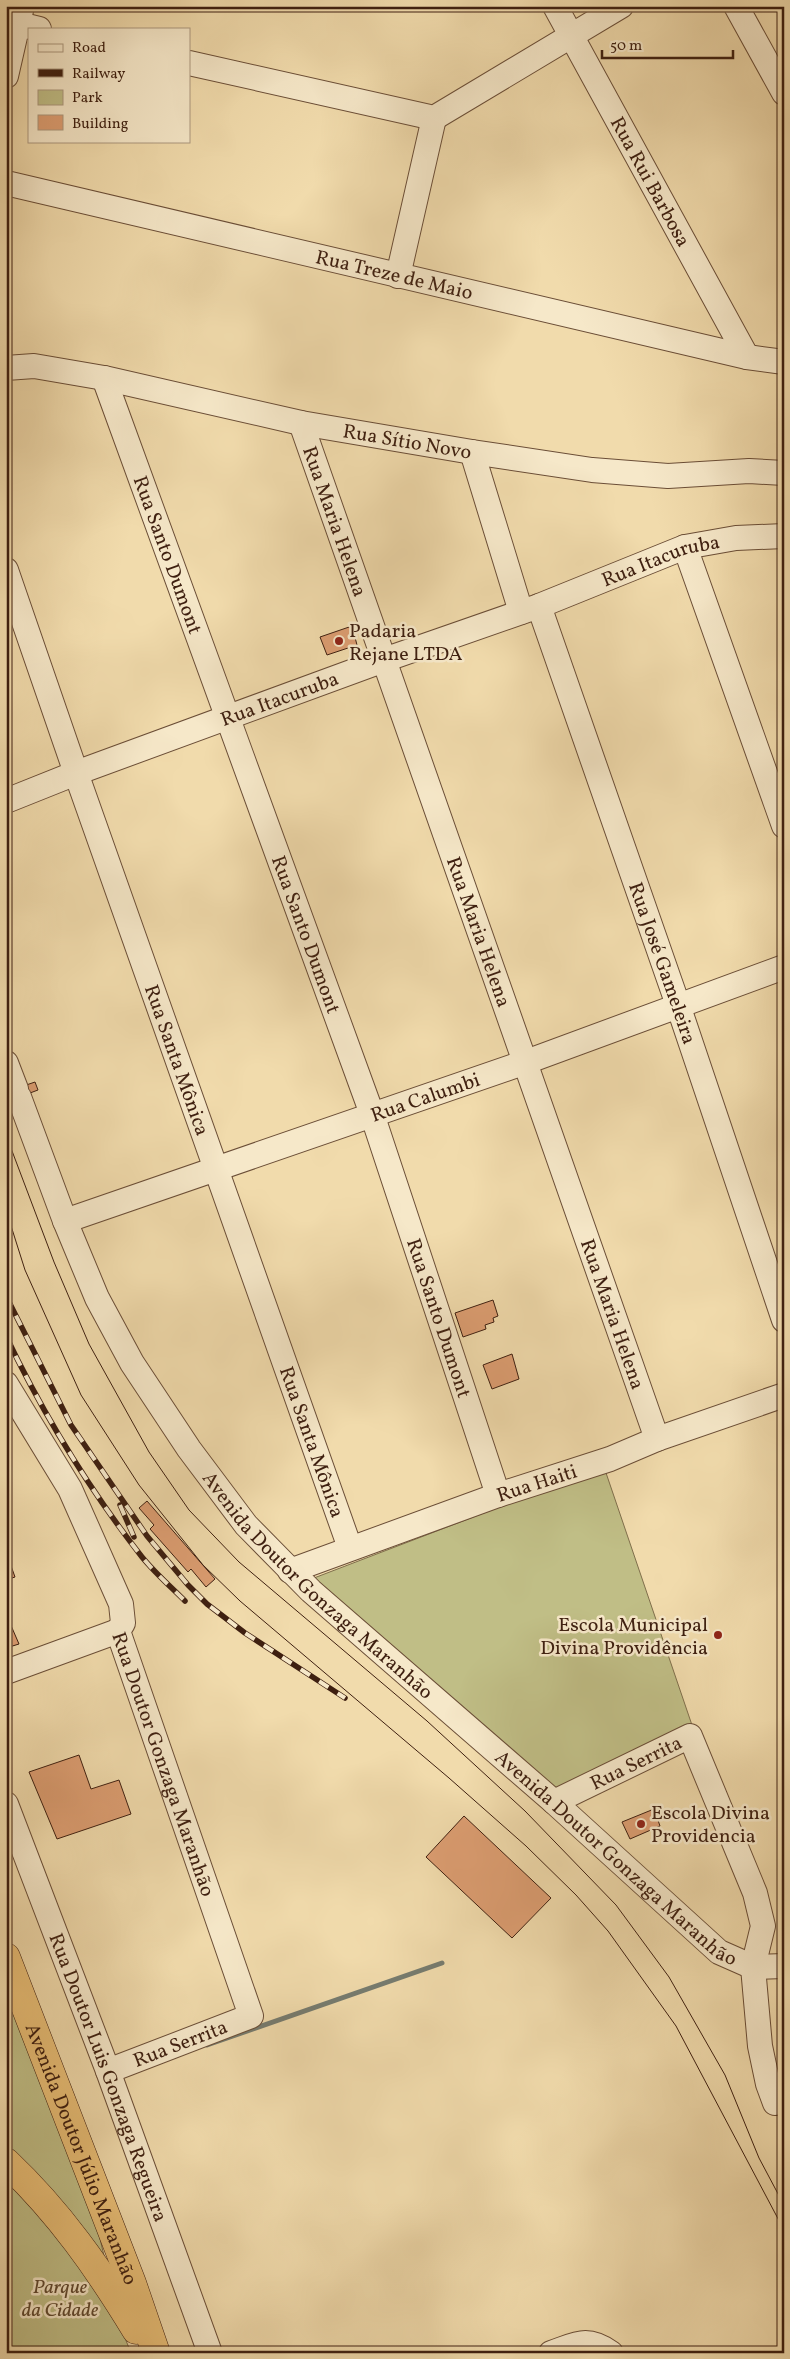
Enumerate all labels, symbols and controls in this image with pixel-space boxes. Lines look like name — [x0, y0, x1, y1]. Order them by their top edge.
legend — [28, 28, 190, 142]
scale bar — [602, 28, 734, 60]
text: 50 m — [610, 36, 642, 57]
text: Road — [72, 38, 106, 59]
text: Railway — [72, 64, 125, 85]
text: Park — [72, 88, 103, 109]
street label: Rua Rui Barbosa — [602, 112, 696, 253]
text: Building — [72, 114, 129, 135]
street label: Rua Treze de Maio — [313, 244, 475, 308]
street label: Rua Sítio Novo — [341, 418, 473, 468]
street label: Rua Maria Helena — [294, 443, 373, 601]
street label: Rua Santo Dumont — [125, 472, 208, 638]
street label: Rua Itacuruba — [598, 529, 722, 595]
place label: Padaria Rejane LTDA — [349, 618, 463, 669]
marker: Padaria Rejane LTDA — [333, 635, 345, 647]
street label: Rua Itacuruba — [217, 666, 343, 735]
street label: Rua Santo Dumont — [263, 852, 346, 1018]
street label: Rua Maria Helena — [438, 853, 517, 1011]
street label: Rua José Gameleira — [620, 879, 702, 1048]
street label: Rua Santa Mônica — [136, 981, 215, 1140]
street label: Rua Calumbi — [367, 1067, 484, 1130]
street label: Rua Santo Dumont — [398, 1235, 477, 1402]
street label: Rua Maria Helena — [572, 1235, 651, 1394]
street label: Rua Santa Mônica — [271, 1363, 350, 1522]
street label: Rua Haiti — [493, 1458, 581, 1511]
street label: Avenida Doutor Gonzaga Maranhão — [195, 1466, 438, 1707]
place label: Escola Municipal Divina Providência — [540, 1612, 708, 1663]
street label: Rua Doutor Gonzaga Maranhão — [103, 1629, 221, 1901]
marker: Escola Municipal Divina Providência — [712, 1629, 724, 1641]
street label: Rua Serrita — [586, 1730, 688, 1798]
street label: Avenida Doutor Gonzaga Maranhão — [488, 1745, 741, 1974]
place label: Escola Divina Providencia — [651, 1800, 770, 1851]
marker: Escola Divina Providencia — [635, 1818, 647, 1830]
street label: Rua Doutor Luis Gonzaga Regueira — [41, 1930, 173, 2226]
street label: Rua Serrita — [129, 2014, 232, 2076]
street label: Avenida Doutor Júlio Maranhão — [17, 2020, 143, 2289]
park label: Parque da Cidade — [22, 2274, 99, 2325]

